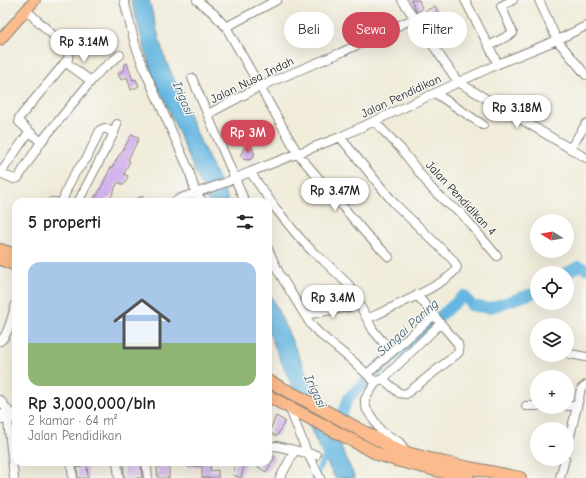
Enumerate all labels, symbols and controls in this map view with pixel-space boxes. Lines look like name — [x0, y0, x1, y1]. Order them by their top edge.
chip: Beli — [284, 12, 334, 48]
chip: Sewa — [342, 12, 400, 48]
chip: Filter — [408, 12, 467, 48]
pin: Rp 3.14M — [43, 29, 125, 63]
text: Rp 3.14M — [59, 34, 109, 49]
street label: Jalan Nusa Indah — [208, 54, 296, 106]
street label: Jalan Pendidikan — [359, 71, 443, 121]
water label: Irigasi — [169, 78, 198, 118]
pin: Rp 3.18M — [476, 95, 558, 129]
text: Rp 3.18M — [492, 100, 542, 115]
pin: Rp 3M — [220, 120, 276, 154]
text: Rp 3M — [230, 125, 266, 140]
street label: Jalan Pendidikan 4 — [423, 158, 499, 238]
pin: Rp 3.47M — [294, 178, 376, 212]
text: Rp 3.47M — [310, 183, 360, 198]
icon: filters — [234, 211, 256, 233]
text: 5 properti — [28, 213, 101, 232]
north arrow — [530, 214, 574, 258]
map controls — [530, 214, 574, 466]
button: locate — [530, 266, 574, 310]
pin: Rp 3.4M — [296, 285, 370, 319]
icon: home — [106, 288, 178, 360]
text: Rp 3.4M — [311, 290, 355, 305]
water label: Sungai Paring — [373, 296, 441, 359]
button: layers — [530, 318, 574, 362]
button: + — [530, 370, 574, 414]
water label: Irigasi — [301, 371, 330, 411]
text: Rp 3,000,000/bln — [28, 394, 156, 413]
text: 2 kamar · 64 m² — [28, 413, 117, 428]
button: − — [530, 422, 574, 466]
text: Jalan Pendidikan — [28, 428, 122, 443]

